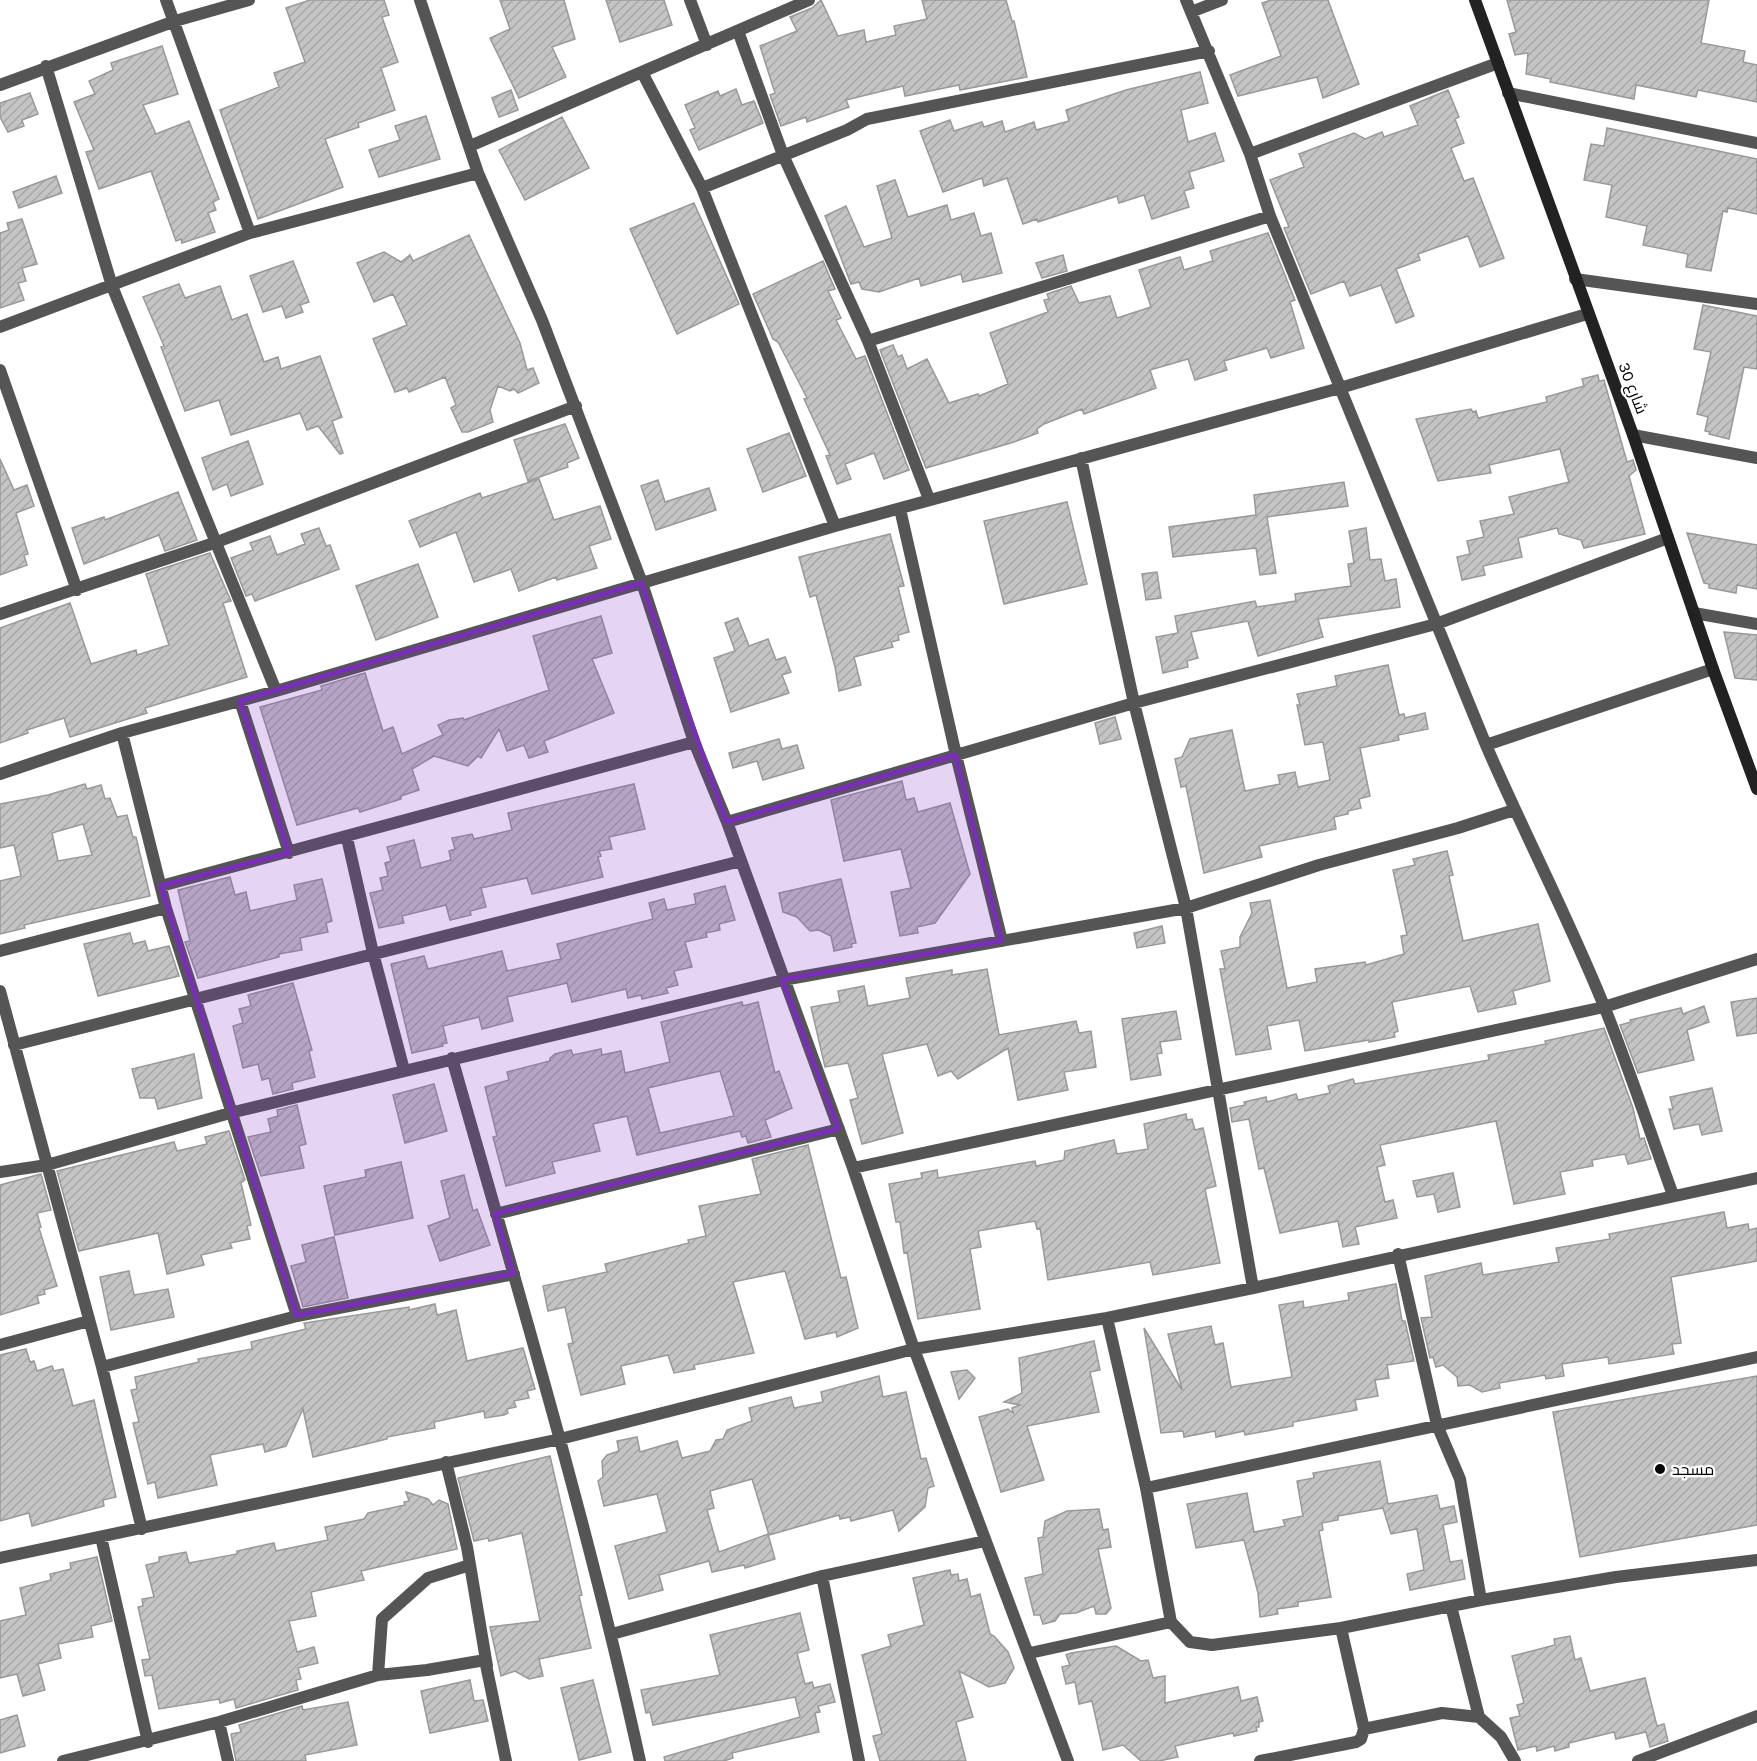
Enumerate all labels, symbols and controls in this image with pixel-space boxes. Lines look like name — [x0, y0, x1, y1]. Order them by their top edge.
street label: شارع 30 — [1613, 360, 1652, 417]
place label: مسجد — [1672, 1460, 1714, 1479]
marker: مسجد — [1653, 1462, 1667, 1476]

